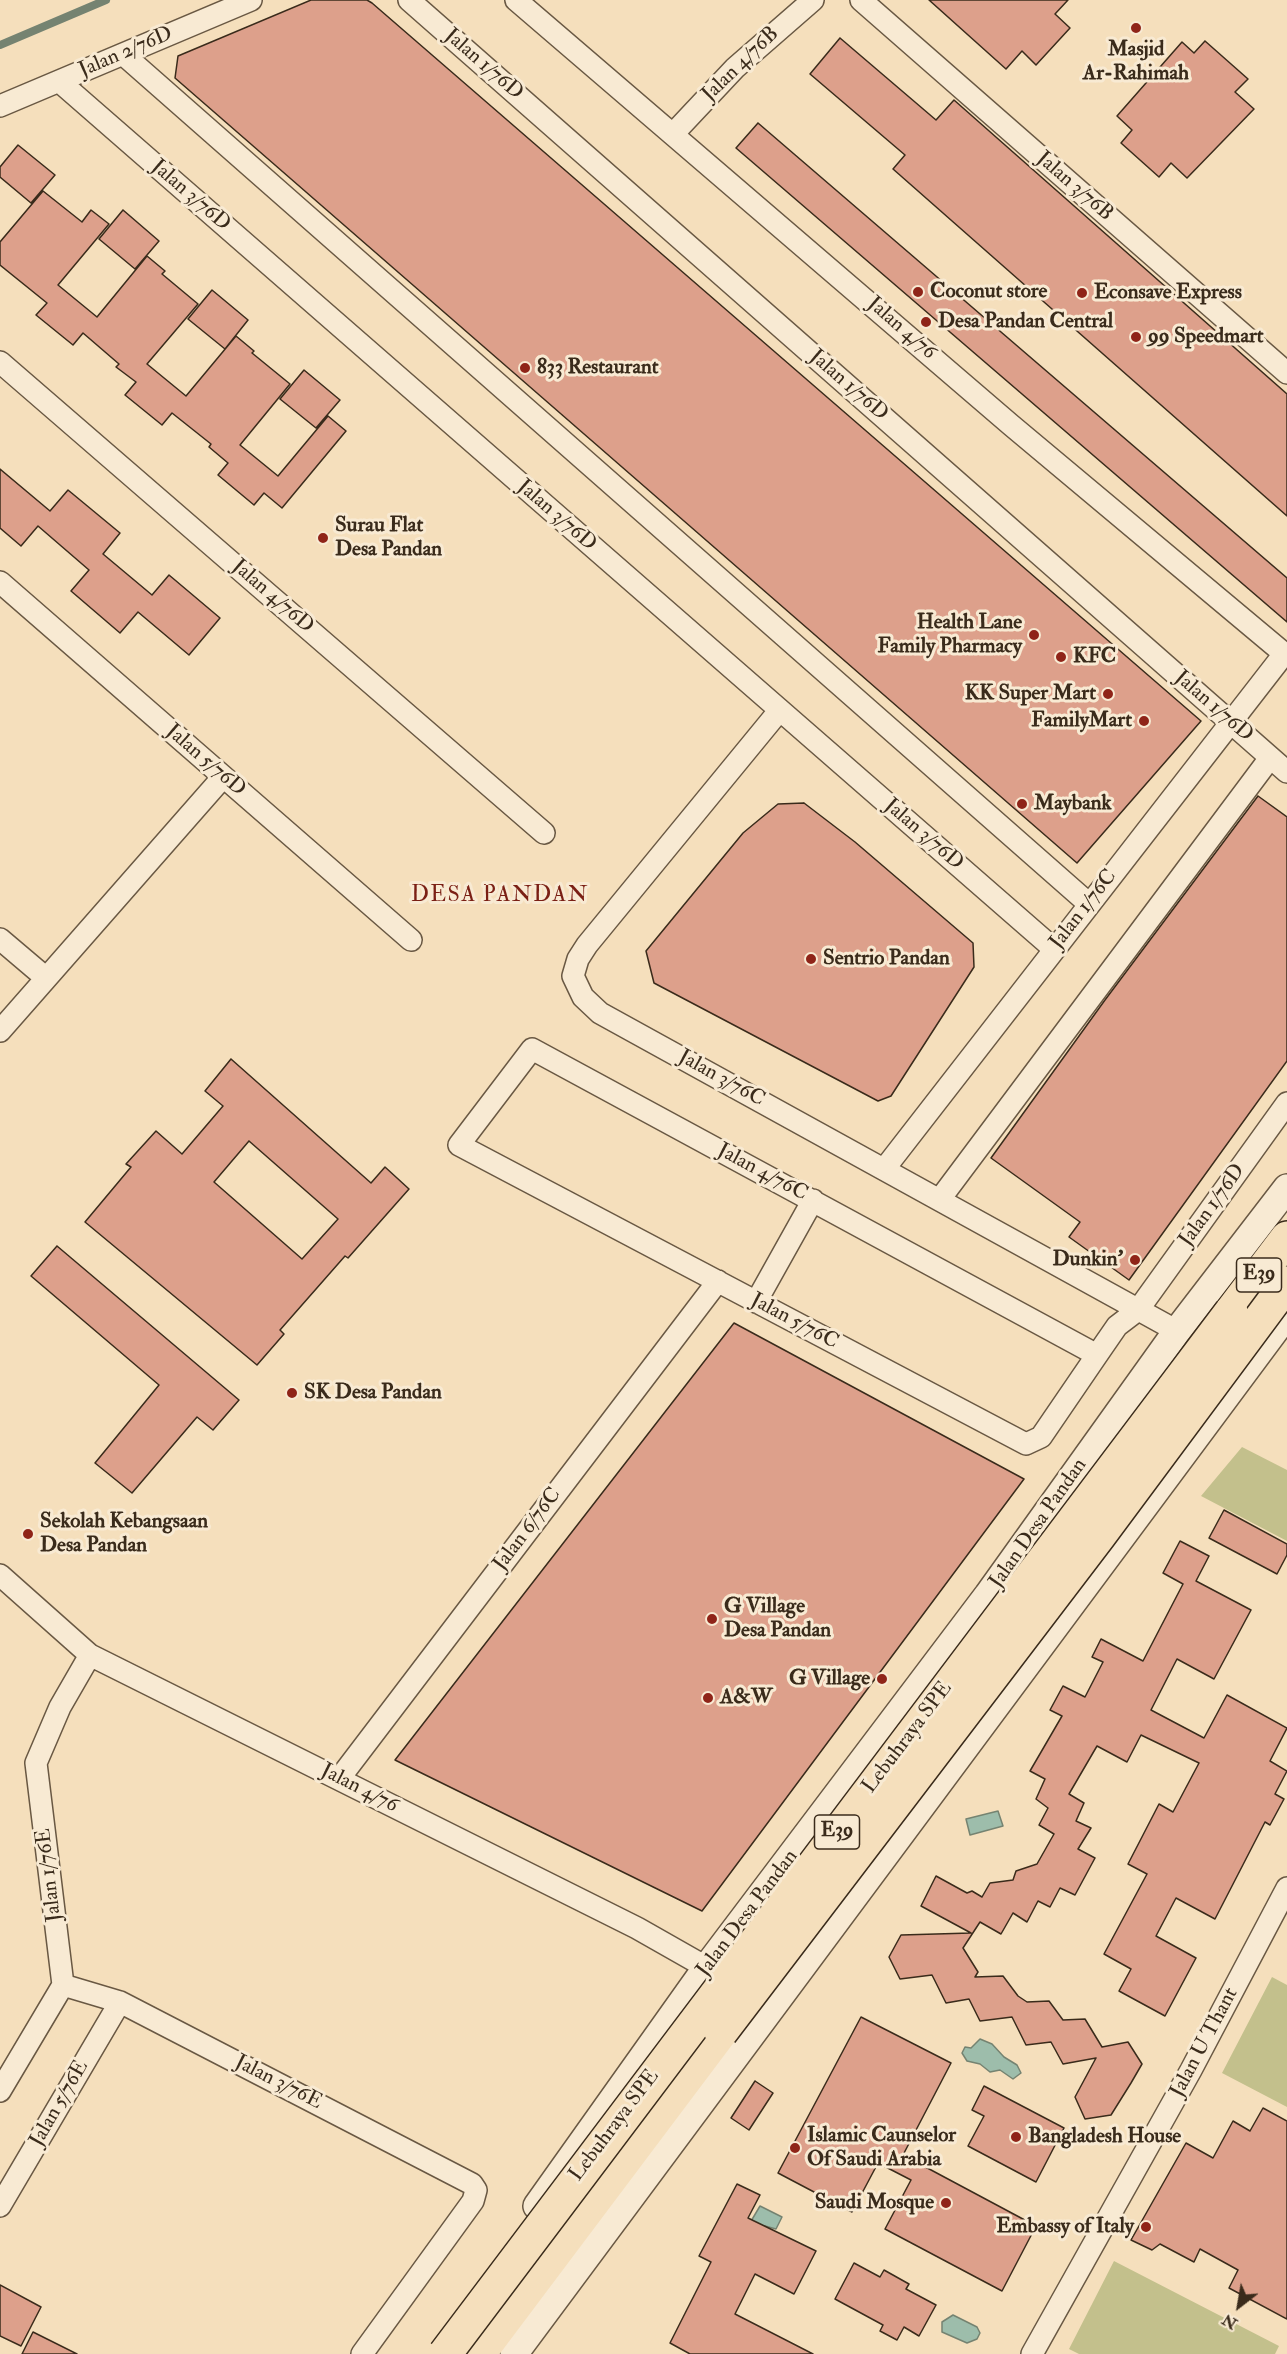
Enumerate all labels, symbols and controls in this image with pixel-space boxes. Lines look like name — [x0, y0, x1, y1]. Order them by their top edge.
marker: Masjid Ar-Rahimah — [1129, 21, 1143, 35]
street label: Jalan 2/76D — [75, 22, 177, 84]
street label: Jalan 4/76B — [697, 22, 785, 108]
street label: Jalan 1/76D — [438, 24, 528, 106]
place label: Masjid Ar-Rahimah — [1083, 37, 1189, 87]
street label: Jalan 3/76B — [1030, 147, 1118, 227]
street label: Jalan 3/76D — [145, 155, 235, 237]
place label: Coconut store — [930, 279, 1047, 305]
place label: Econsave Express — [1094, 280, 1242, 306]
marker: Coconut store — [911, 285, 925, 299]
marker: Econsave Express — [1075, 286, 1089, 300]
street label: Jalan 4/76 — [861, 292, 941, 366]
place label: Desa Pandan Central — [938, 309, 1113, 335]
marker: Desa Pandan Central — [919, 315, 933, 329]
place label: 99 Speedmart — [1148, 324, 1264, 350]
marker: 99 Speedmart — [1129, 330, 1143, 344]
street label: Jalan 1/76D — [803, 345, 893, 427]
place label: 833 Restaurant — [537, 355, 659, 381]
marker: 833 Restaurant — [518, 361, 532, 375]
street label: Jalan 3/76D — [511, 475, 601, 557]
place label: Surau Flat Desa Pandan — [335, 513, 442, 563]
marker: Surau Flat Desa Pandan — [316, 531, 330, 545]
street label: Jalan 4/76D — [226, 555, 318, 639]
place label: Health Lane Family Pharmacy — [878, 610, 1022, 660]
marker: Health Lane Family Pharmacy — [1027, 628, 1041, 642]
place label: KFC — [1073, 644, 1116, 670]
marker: KFC — [1054, 650, 1068, 664]
street label: Jalan 1/76D — [1168, 666, 1258, 748]
place label: KK Super Mart — [965, 681, 1096, 707]
marker: KK Super Mart — [1101, 687, 1115, 701]
place label: FamilyMart — [1031, 708, 1132, 734]
marker: FamilyMart — [1137, 714, 1151, 728]
street label: Jalan 5/76D — [160, 719, 250, 803]
place label: Maybank — [1034, 791, 1112, 817]
street label: Jalan 3/76D — [878, 794, 968, 876]
marker: Maybank — [1015, 797, 1029, 811]
street label: Jalan 1/76C — [1045, 865, 1123, 955]
district label: DESA PANDAN — [411, 883, 589, 909]
place label: Sentrio Pandan — [823, 946, 950, 972]
marker: Sentrio Pandan — [804, 952, 818, 966]
street label: Jalan 3/76C — [673, 1045, 769, 1113]
street label: Jalan 4/76C — [712, 1139, 812, 1207]
street label: Jalan 1/76D — [1175, 1160, 1251, 1252]
place label: Dunkin' — [1052, 1247, 1123, 1273]
marker: Dunkin' — [1128, 1253, 1142, 1267]
road number: E39 — [1236, 1258, 1282, 1292]
street label: Jalan 5/76C — [746, 1288, 842, 1356]
place label: SK Desa Pandan — [304, 1380, 442, 1406]
marker: SK Desa Pandan — [285, 1386, 299, 1400]
street label: Jalan Desa Pandan — [985, 1454, 1093, 1594]
street label: Jalan 6/76C — [489, 1483, 567, 1577]
place label: Sekolah Kebangsaan Desa Pandan — [40, 1509, 208, 1559]
marker: Sekolah Kebangsaan Desa Pandan — [21, 1527, 35, 1541]
place label: G Village Desa Pandan — [724, 1594, 831, 1644]
marker: G Village Desa Pandan — [705, 1612, 719, 1626]
place label: G Village — [789, 1666, 870, 1692]
marker: G Village — [875, 1672, 889, 1686]
street label: Lebuhraya SPE — [858, 1677, 958, 1799]
place label: A&W — [720, 1685, 772, 1711]
marker: A&W — [701, 1691, 715, 1705]
street label: Jalan 4/76 — [316, 1759, 402, 1819]
road number: E39 — [814, 1815, 860, 1849]
street label: Jalan 1/76E — [32, 1827, 68, 1923]
street label: Jalan Desa Pandan — [692, 1845, 804, 1983]
street label: Jalan U Thant — [1166, 1984, 1244, 2102]
street label: Jalan 3/76E — [230, 2050, 326, 2116]
street label: Jalan 5/76E — [25, 2056, 95, 2152]
street label: Lebuhraya SPE — [565, 2065, 665, 2187]
place label: Islamic Caunselor Of Saudi Arabia — [807, 2123, 956, 2173]
place label: Bangladesh House — [1028, 2124, 1181, 2150]
marker: Bangladesh House — [1009, 2130, 1023, 2144]
marker: Islamic Caunselor Of Saudi Arabia — [788, 2141, 802, 2155]
place label: Saudi Mosque — [815, 2190, 934, 2216]
marker: Saudi Mosque — [939, 2196, 953, 2210]
place label: Embassy of Italy — [996, 2214, 1134, 2240]
marker: Embassy of Italy — [1139, 2220, 1153, 2234]
north arrow — [1209, 2276, 1269, 2336]
text: N — [1218, 2309, 1241, 2334]

